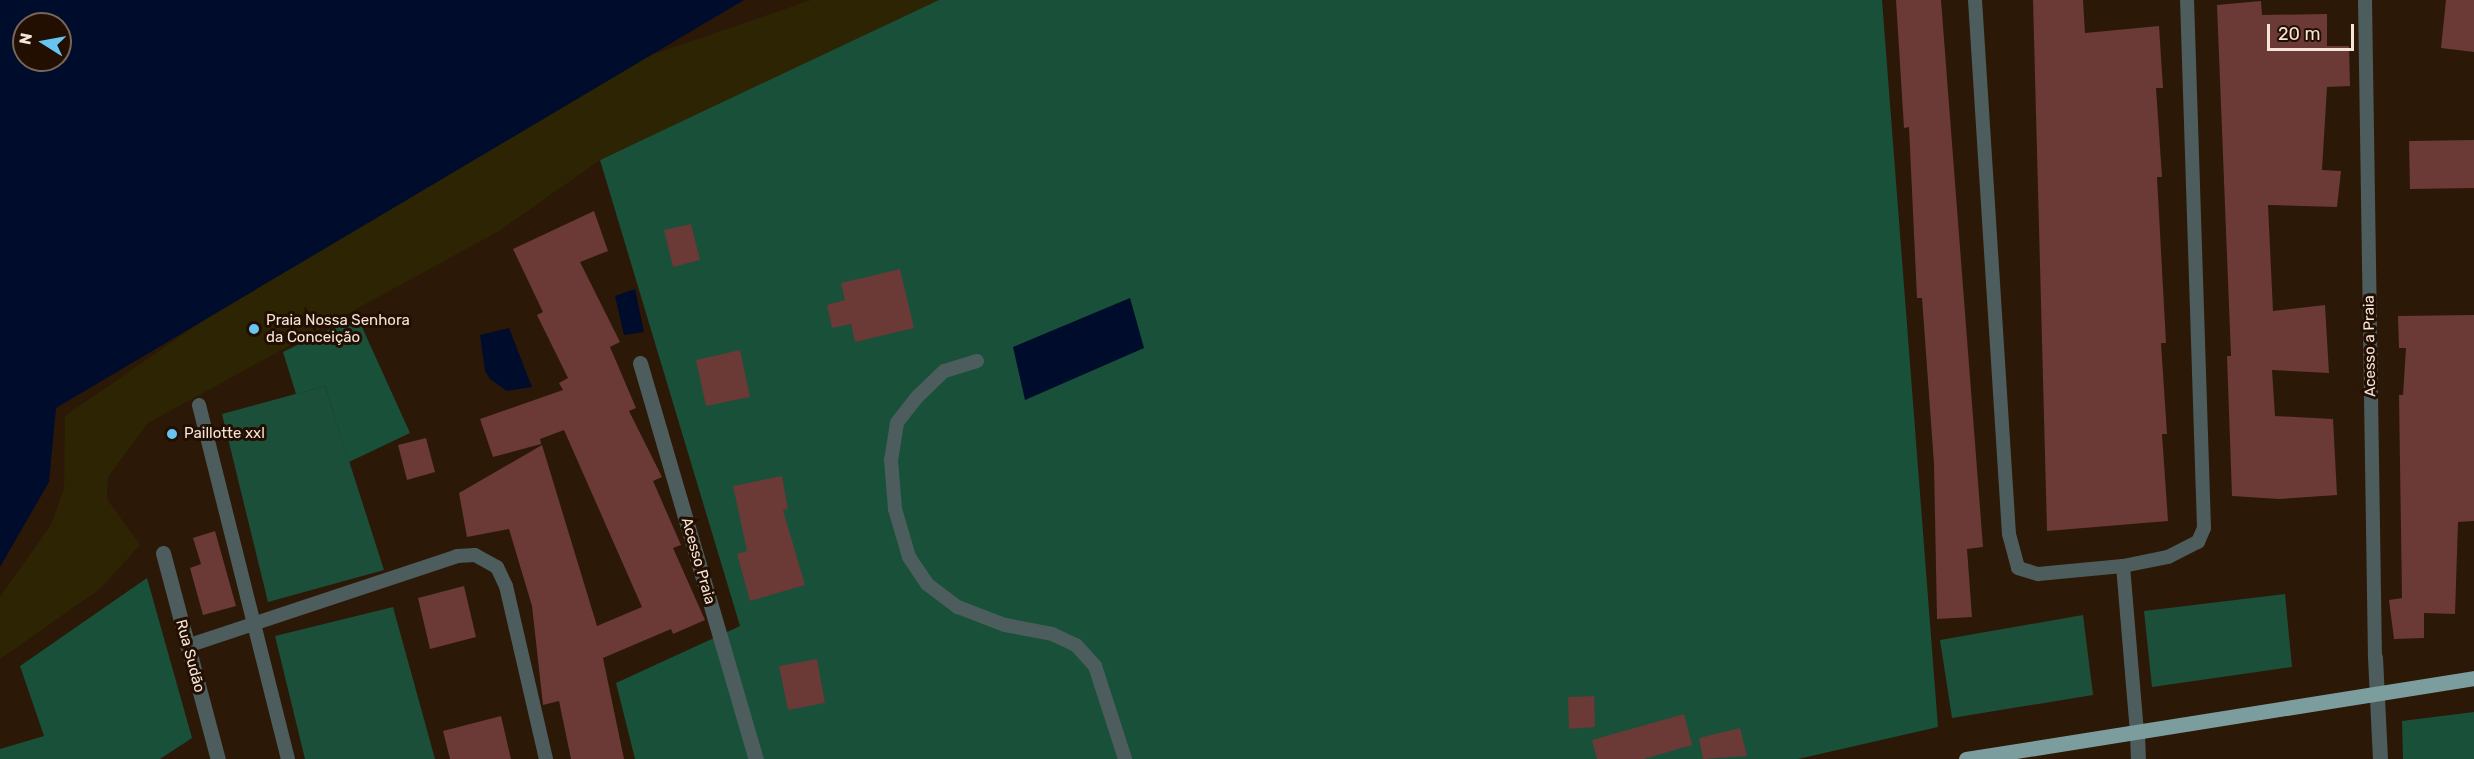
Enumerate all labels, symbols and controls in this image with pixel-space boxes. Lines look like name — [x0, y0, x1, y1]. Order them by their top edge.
north arrow — [12, 12, 72, 72]
scale bar — [2270, 12, 2357, 50]
text: 20 m — [2278, 23, 2320, 45]
text: N — [15, 31, 36, 46]
street label: Acesso a Praia — [2360, 295, 2380, 397]
place label: Praia Nossa Senhora da Conceição — [266, 311, 410, 346]
marker: Praia Nossa Senhora da Conceição — [247, 322, 261, 336]
place label: Paillotte xxl — [184, 425, 265, 443]
marker: Paillotte xxl — [165, 427, 179, 441]
street label: Acesso Praia — [677, 515, 719, 607]
street label: Rua Sudão — [172, 617, 208, 695]

